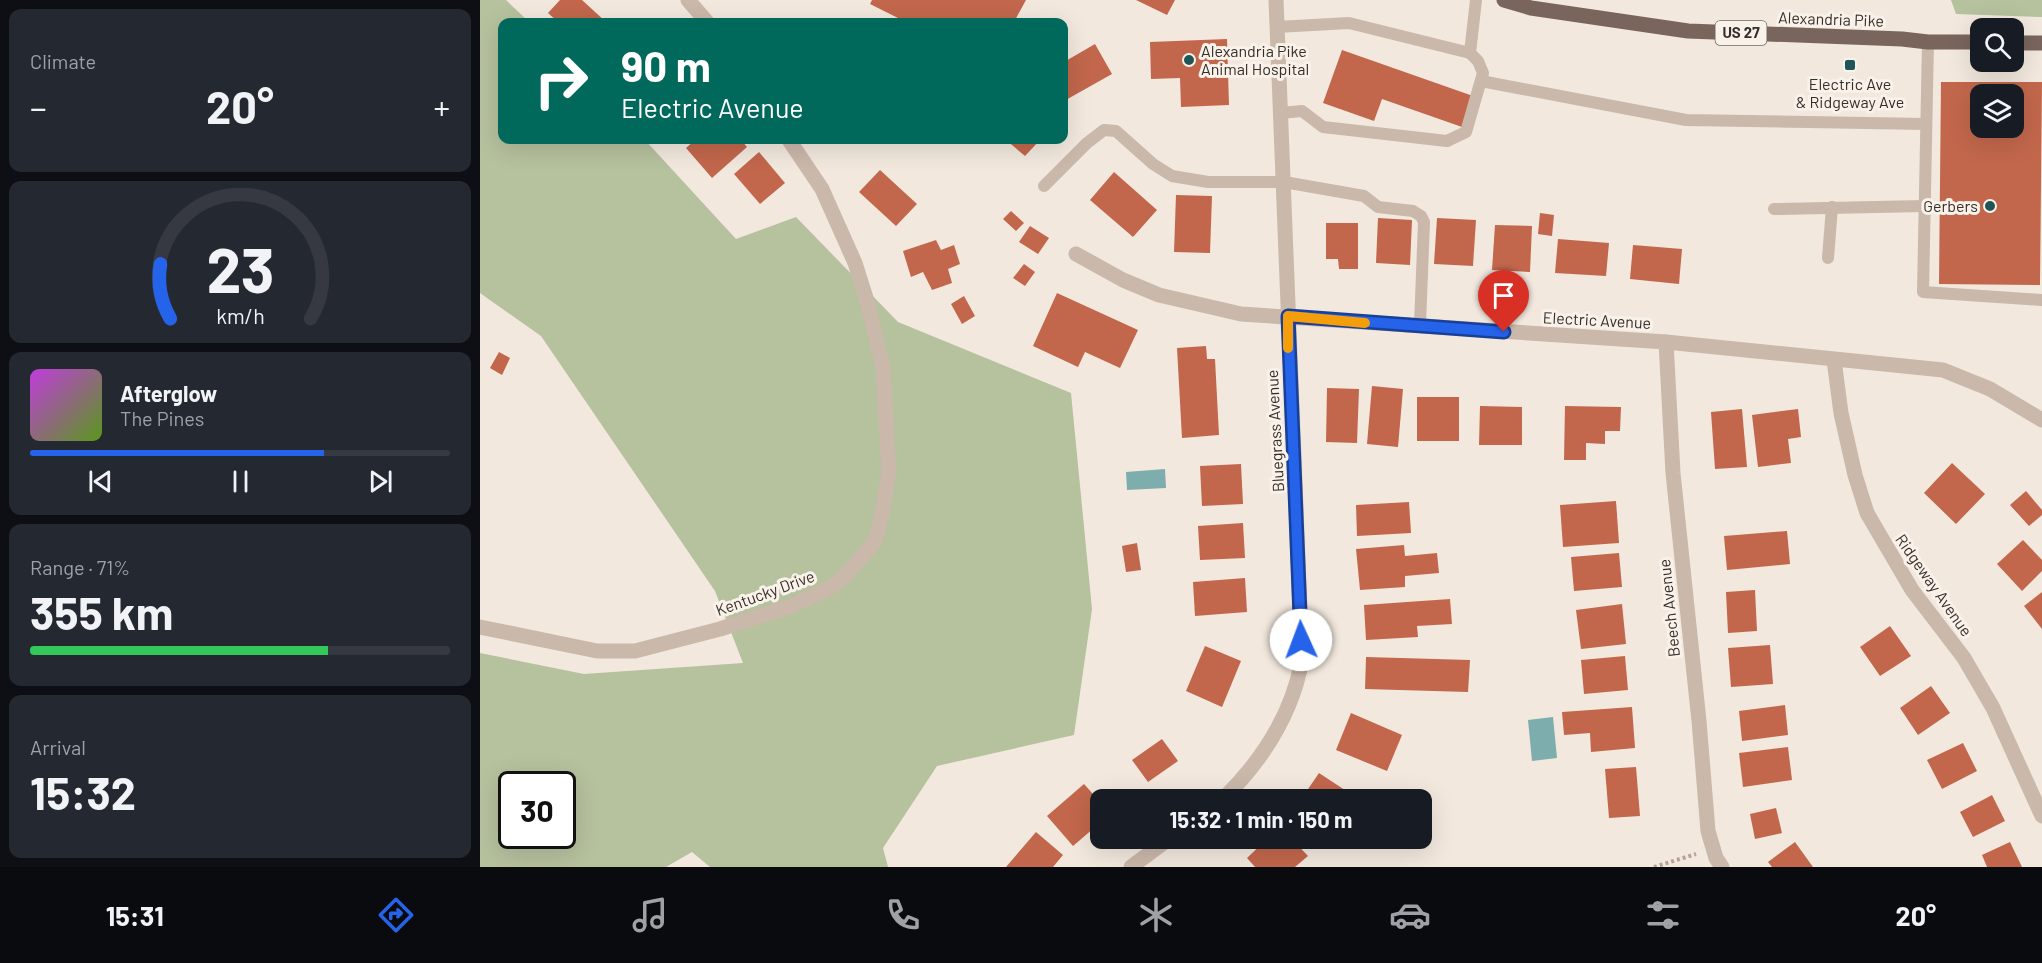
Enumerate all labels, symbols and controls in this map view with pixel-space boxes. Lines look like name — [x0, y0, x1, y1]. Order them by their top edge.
street label: Alexandria Pike — [1778, 7, 1884, 30]
map controls — [1970, 18, 2024, 138]
button: search — [1970, 18, 2024, 72]
road number: US 27 — [1716, 21, 1766, 45]
text: 90 m — [621, 40, 711, 90]
place label: Alexandria Pike Animal Hospital — [1201, 41, 1309, 78]
icon: right — [522, 42, 600, 120]
text: Climate — [30, 49, 96, 73]
marker: Alexandria Pike Animal Hospital — [1182, 53, 1196, 67]
marker: Electric Ave & Ridgeway Ave — [1843, 58, 1857, 72]
place label: Electric Ave & Ridgeway Ave — [1796, 74, 1904, 111]
text: 20° — [206, 79, 274, 133]
button: layers — [1970, 84, 2024, 138]
text: − — [30, 87, 47, 127]
text: + — [434, 87, 450, 127]
text: Electric Avenue — [621, 91, 804, 123]
place label: Gerbers — [1923, 196, 1978, 215]
marker: Gerbers — [1983, 199, 1997, 213]
text: 23 — [206, 231, 274, 305]
pin — [1478, 270, 1529, 332]
icon: arrive — [1487, 279, 1520, 312]
text: km/h — [216, 303, 264, 328]
street label: Electric Avenue — [1542, 307, 1652, 332]
street label: Bluegrass Avenue — [1262, 369, 1287, 493]
text: Afterglow — [120, 380, 217, 406]
text: The Pines — [120, 406, 204, 430]
icon: previous — [84, 465, 117, 498]
icon: pause — [224, 465, 257, 498]
icon: next — [364, 465, 397, 498]
street label: Ridgeway Avenue — [1892, 530, 1977, 639]
text: Range · 71% — [30, 555, 130, 579]
street label: Beech Avenue — [1654, 558, 1683, 658]
street label: Kentucky Drive — [713, 566, 817, 619]
text: 355 km — [30, 585, 173, 639]
position arrow — [1269, 608, 1333, 672]
text: Arrival — [30, 735, 86, 759]
text: 15:32 — [30, 765, 136, 819]
speed limit sign: 30 — [498, 771, 576, 849]
text: 15:32 · 1 min · 150 m — [1170, 806, 1352, 832]
icon: directions — [375, 894, 417, 936]
icon: music — [629, 894, 671, 936]
icon: phone — [882, 894, 924, 936]
icon: climate — [1135, 894, 1177, 936]
icon: car — [1389, 894, 1431, 936]
icon: filters — [1642, 894, 1684, 936]
text: 15:31 — [106, 899, 164, 931]
text: 20° — [1896, 899, 1936, 931]

